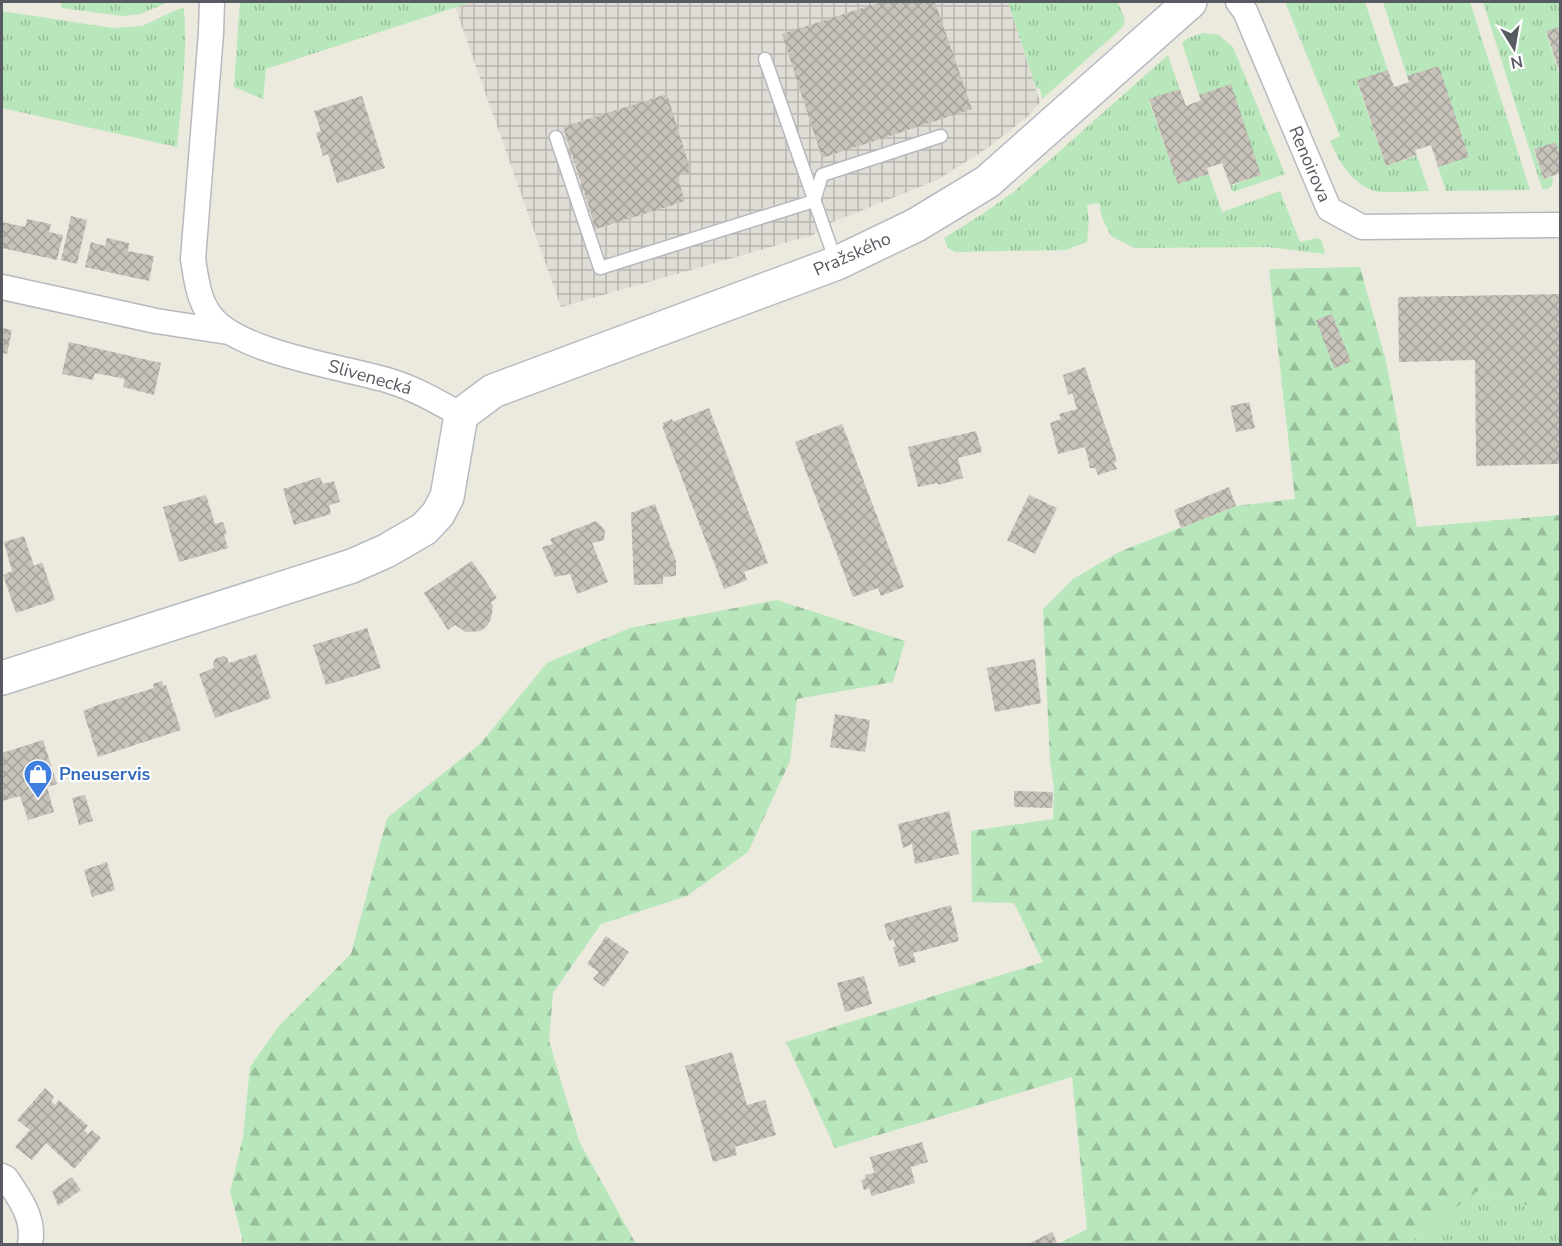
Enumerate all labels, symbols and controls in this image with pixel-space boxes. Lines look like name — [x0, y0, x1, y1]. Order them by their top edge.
north arrow — [1484, 18, 1544, 78]
text: N — [1509, 50, 1525, 74]
street label: Renoirova — [1283, 122, 1337, 206]
street label: Pražského — [809, 226, 895, 282]
street label: Slivenecká — [325, 354, 415, 400]
shop icon: Pneuservis — [22, 758, 54, 800]
place label: Pneuservis — [59, 762, 150, 786]

